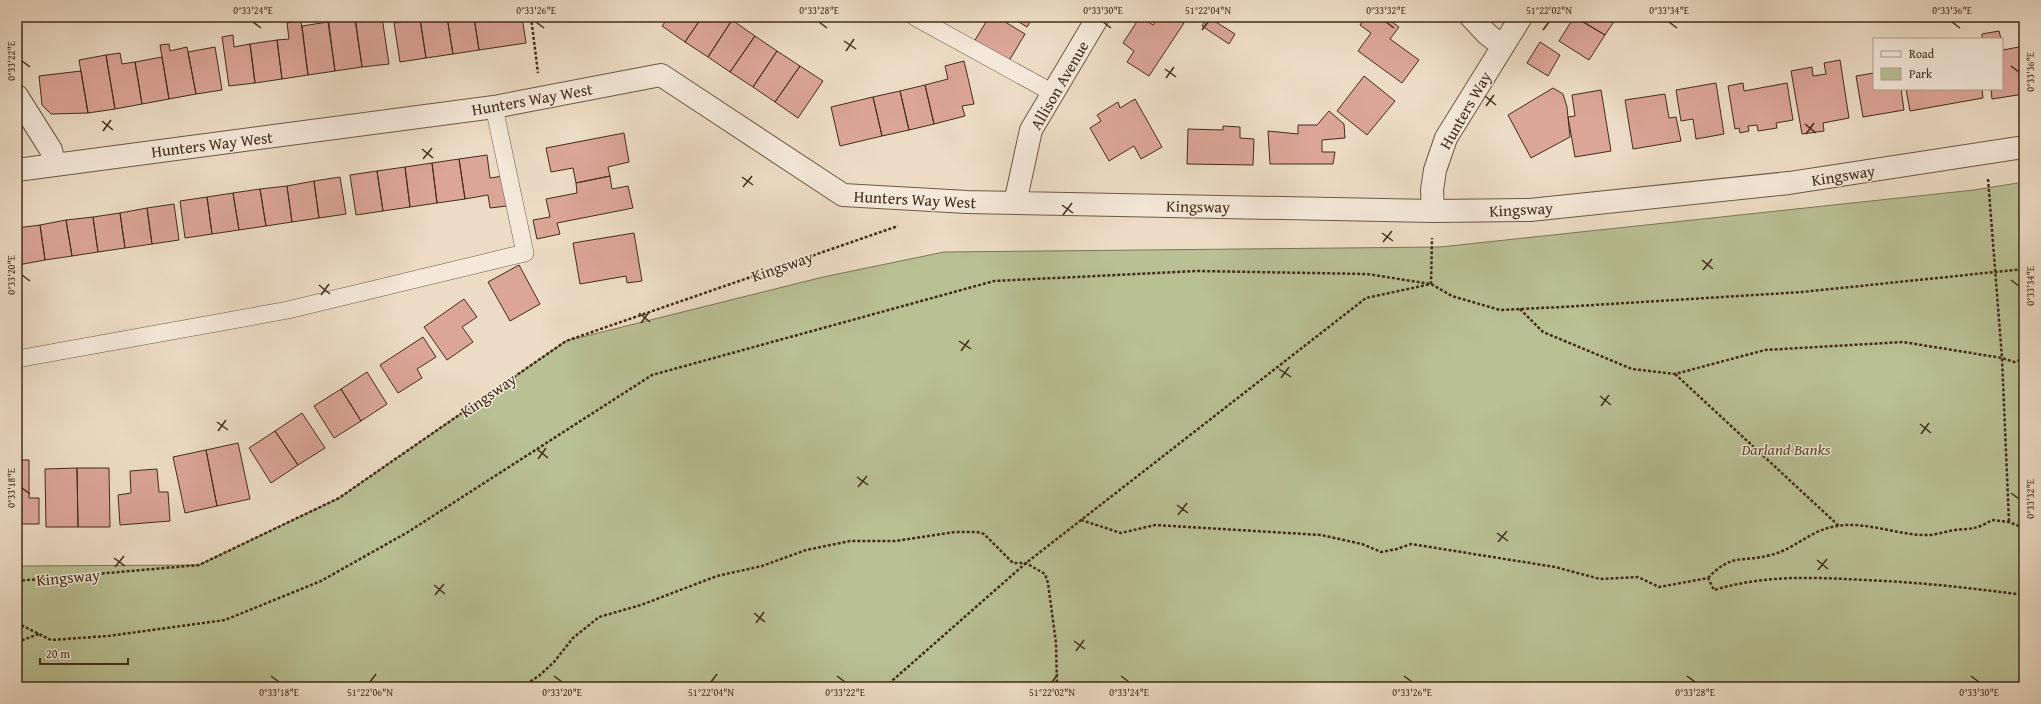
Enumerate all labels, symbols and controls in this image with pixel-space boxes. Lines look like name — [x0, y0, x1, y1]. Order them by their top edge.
text: 0°33'24"E — [233, 3, 273, 18]
text: 0°33'26"E — [516, 3, 556, 18]
text: 0°33'28"E — [799, 3, 839, 18]
text: 0°33'30"E — [1083, 3, 1123, 18]
text: 51°22'04"N — [1185, 3, 1231, 18]
text: 0°33'32"E — [1366, 3, 1406, 18]
text: 51°22'02"N — [1526, 3, 1572, 18]
text: 0°33'34"E — [1649, 3, 1689, 18]
text: 0°33'36"E — [1932, 3, 1972, 18]
street label: Allison Avenue — [1024, 36, 1094, 134]
legend — [1873, 38, 2003, 90]
text: 0°33'22"E — [4, 41, 19, 81]
text: Road — [1909, 45, 1935, 62]
text: 0°33'36"E — [2023, 52, 2038, 92]
text: Park — [1909, 65, 1933, 82]
street label: Hunters Way — [1433, 67, 1497, 153]
street label: Hunters Way West — [470, 76, 595, 121]
street label: Hunters Way West — [150, 125, 275, 163]
street label: Kingsway — [1810, 158, 1876, 192]
street label: Hunters Way West — [853, 184, 977, 214]
street label: Kingsway — [1166, 193, 1230, 219]
street label: Kingsway — [1488, 195, 1554, 223]
street label: Kingsway — [748, 244, 816, 288]
text: 0°33'20"E — [4, 255, 19, 295]
text: 0°33'34"E — [2023, 266, 2038, 306]
street label: Kingsway — [455, 367, 521, 423]
park label: Darland Banks — [1740, 437, 1831, 461]
text: 0°33'18"E — [4, 468, 19, 508]
text: 0°33'32"E — [2023, 479, 2038, 519]
street label: Kingsway — [35, 562, 101, 592]
scale bar — [40, 640, 128, 666]
text: 20 m — [46, 645, 70, 662]
text: 0°33'18"E — [259, 685, 299, 700]
text: 51°22'06"N — [347, 685, 393, 700]
text: 0°33'20"E — [542, 685, 582, 700]
text: 51°22'04"N — [688, 685, 734, 700]
text: 0°33'22"E — [825, 685, 865, 700]
text: 51°22'02"N — [1029, 685, 1075, 700]
text: 0°33'24"E — [1109, 685, 1149, 700]
text: 0°33'26"E — [1392, 685, 1432, 700]
text: 0°33'28"E — [1675, 685, 1715, 700]
text: 0°33'30"E — [1959, 685, 1999, 700]

